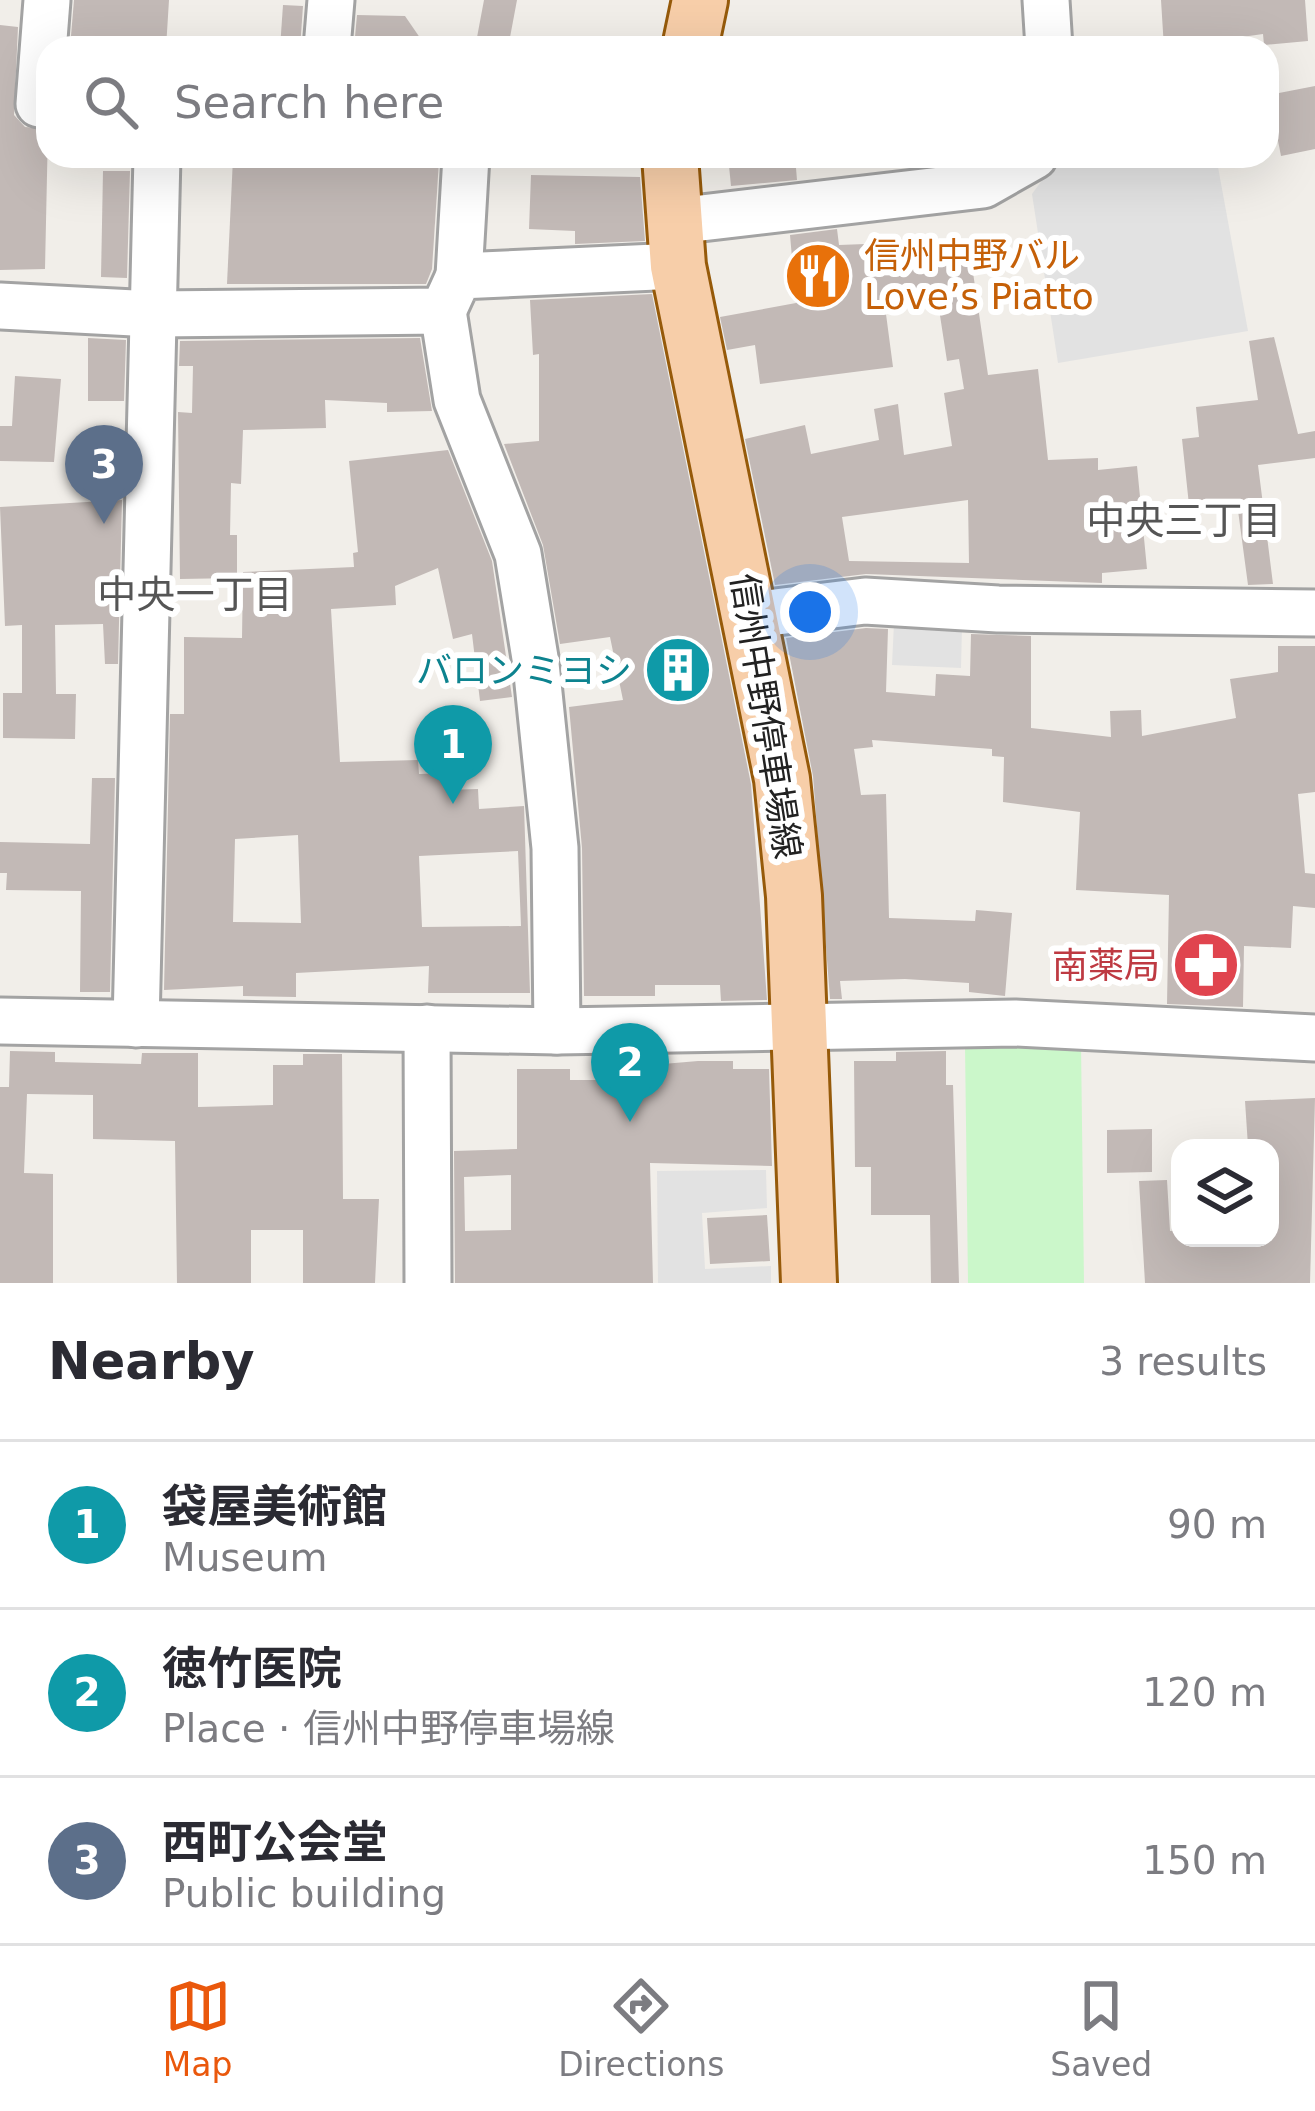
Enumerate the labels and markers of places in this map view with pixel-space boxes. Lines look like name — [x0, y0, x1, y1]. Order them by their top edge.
place label: 信州中野バル Love’s Piatto — [864, 235, 1094, 317]
restaurant icon: 信州中野バル Love’s Piatto — [783, 241, 853, 311]
pin: 3 — [65, 425, 143, 524]
building icon: バロンミヨシ — [643, 635, 713, 705]
place label: バロンミヨシ — [416, 650, 632, 691]
pin: 1 — [414, 705, 492, 804]
pharmacy icon: 南薬局 — [1171, 930, 1241, 1000]
place label: 南薬局 — [1052, 945, 1160, 986]
pin: 2 — [591, 1023, 669, 1122]

